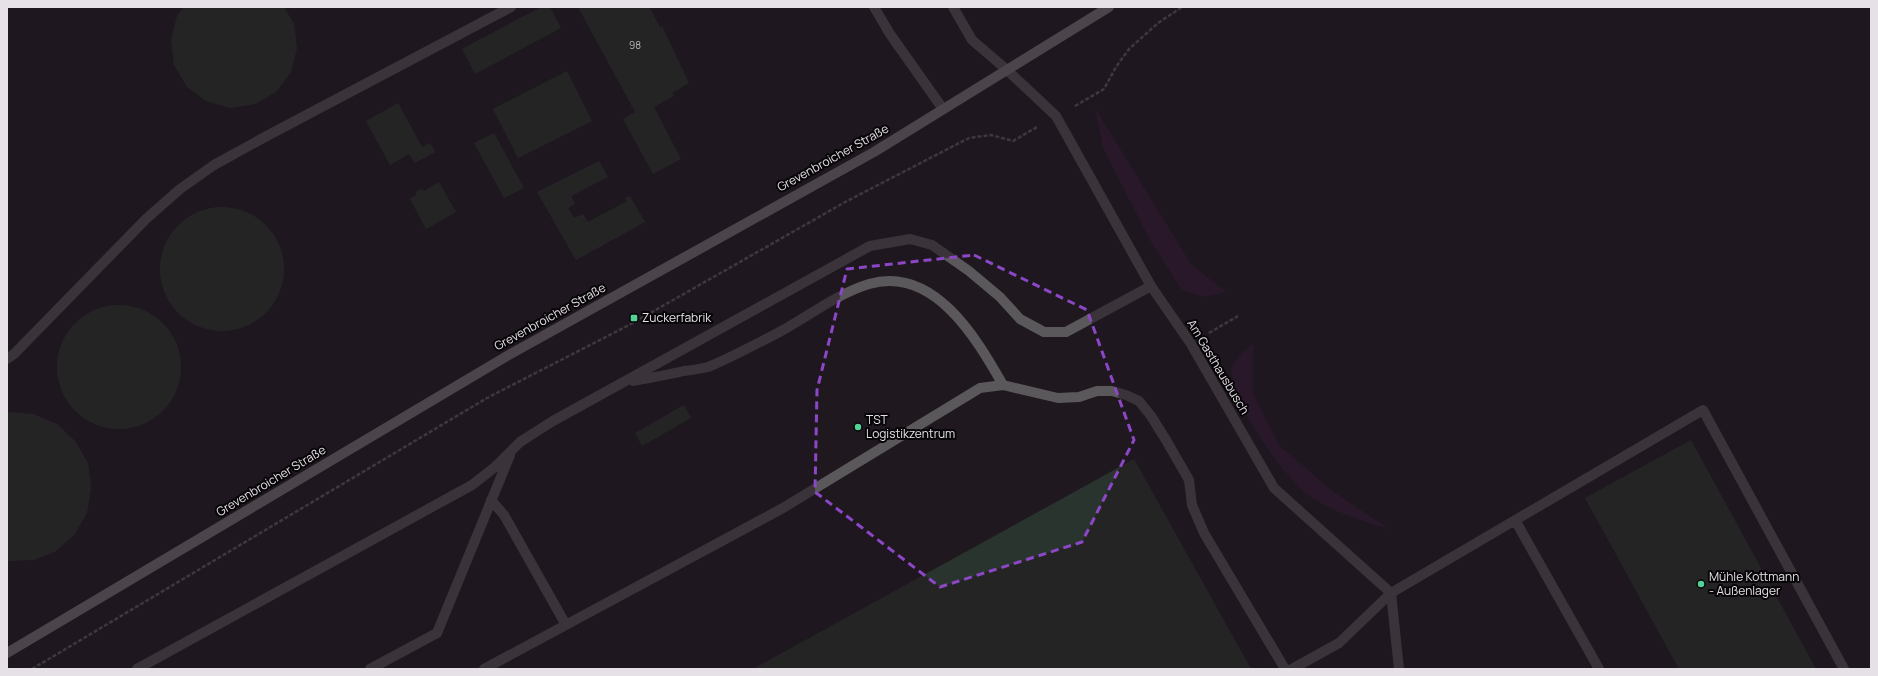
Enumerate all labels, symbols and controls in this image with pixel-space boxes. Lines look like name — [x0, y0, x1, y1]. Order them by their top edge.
house number: 98 — [629, 38, 641, 52]
street label: Grevenbroicher Straße — [774, 120, 892, 195]
street label: Grevenbroicher Straße — [491, 279, 609, 354]
place label: Zuckerfabrik — [642, 309, 712, 326]
marker: Zuckerfabrik — [629, 313, 639, 323]
street label: Am Gasthausbusch — [1183, 316, 1254, 417]
place label: TST Logistikzentrum — [866, 411, 955, 442]
marker: TST Logistikzentrum — [853, 422, 863, 432]
street label: Grevenbroicher Straße — [213, 441, 329, 520]
place label: Mühle Kottmann - Außenlager — [1709, 568, 1799, 599]
marker: Mühle Kottmann - Außenlager — [1696, 579, 1706, 589]

